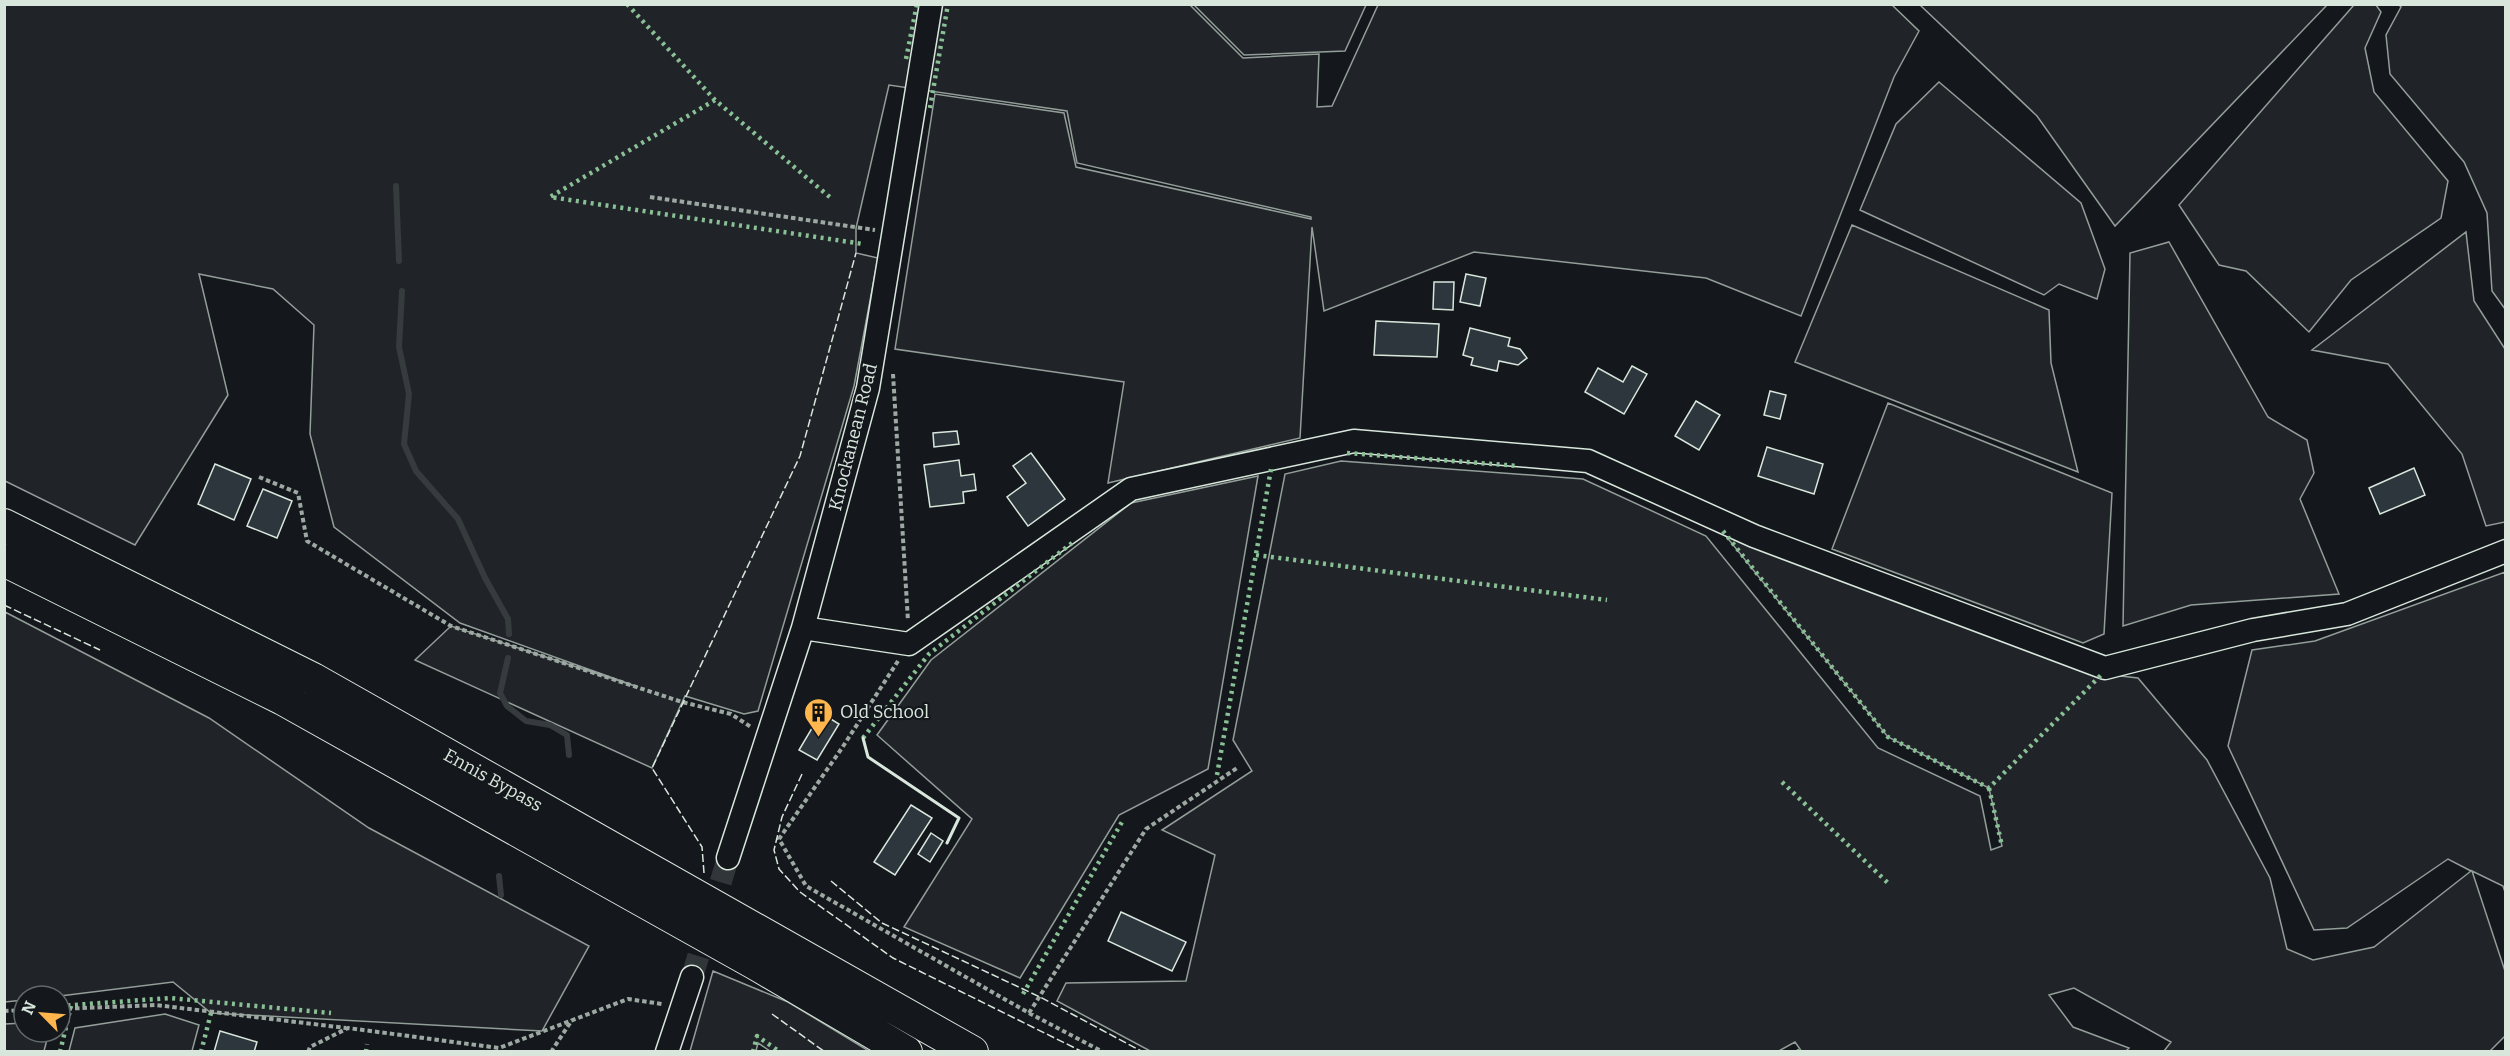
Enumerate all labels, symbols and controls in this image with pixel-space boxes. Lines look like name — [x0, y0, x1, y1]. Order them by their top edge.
street label: Knockanean Road — [824, 361, 882, 513]
building icon: Old School — [803, 696, 835, 738]
place label: Old School — [840, 701, 929, 723]
street label: Ennis Bypass — [440, 744, 546, 816]
north arrow — [12, 984, 72, 1044]
text: N — [18, 998, 40, 1017]

